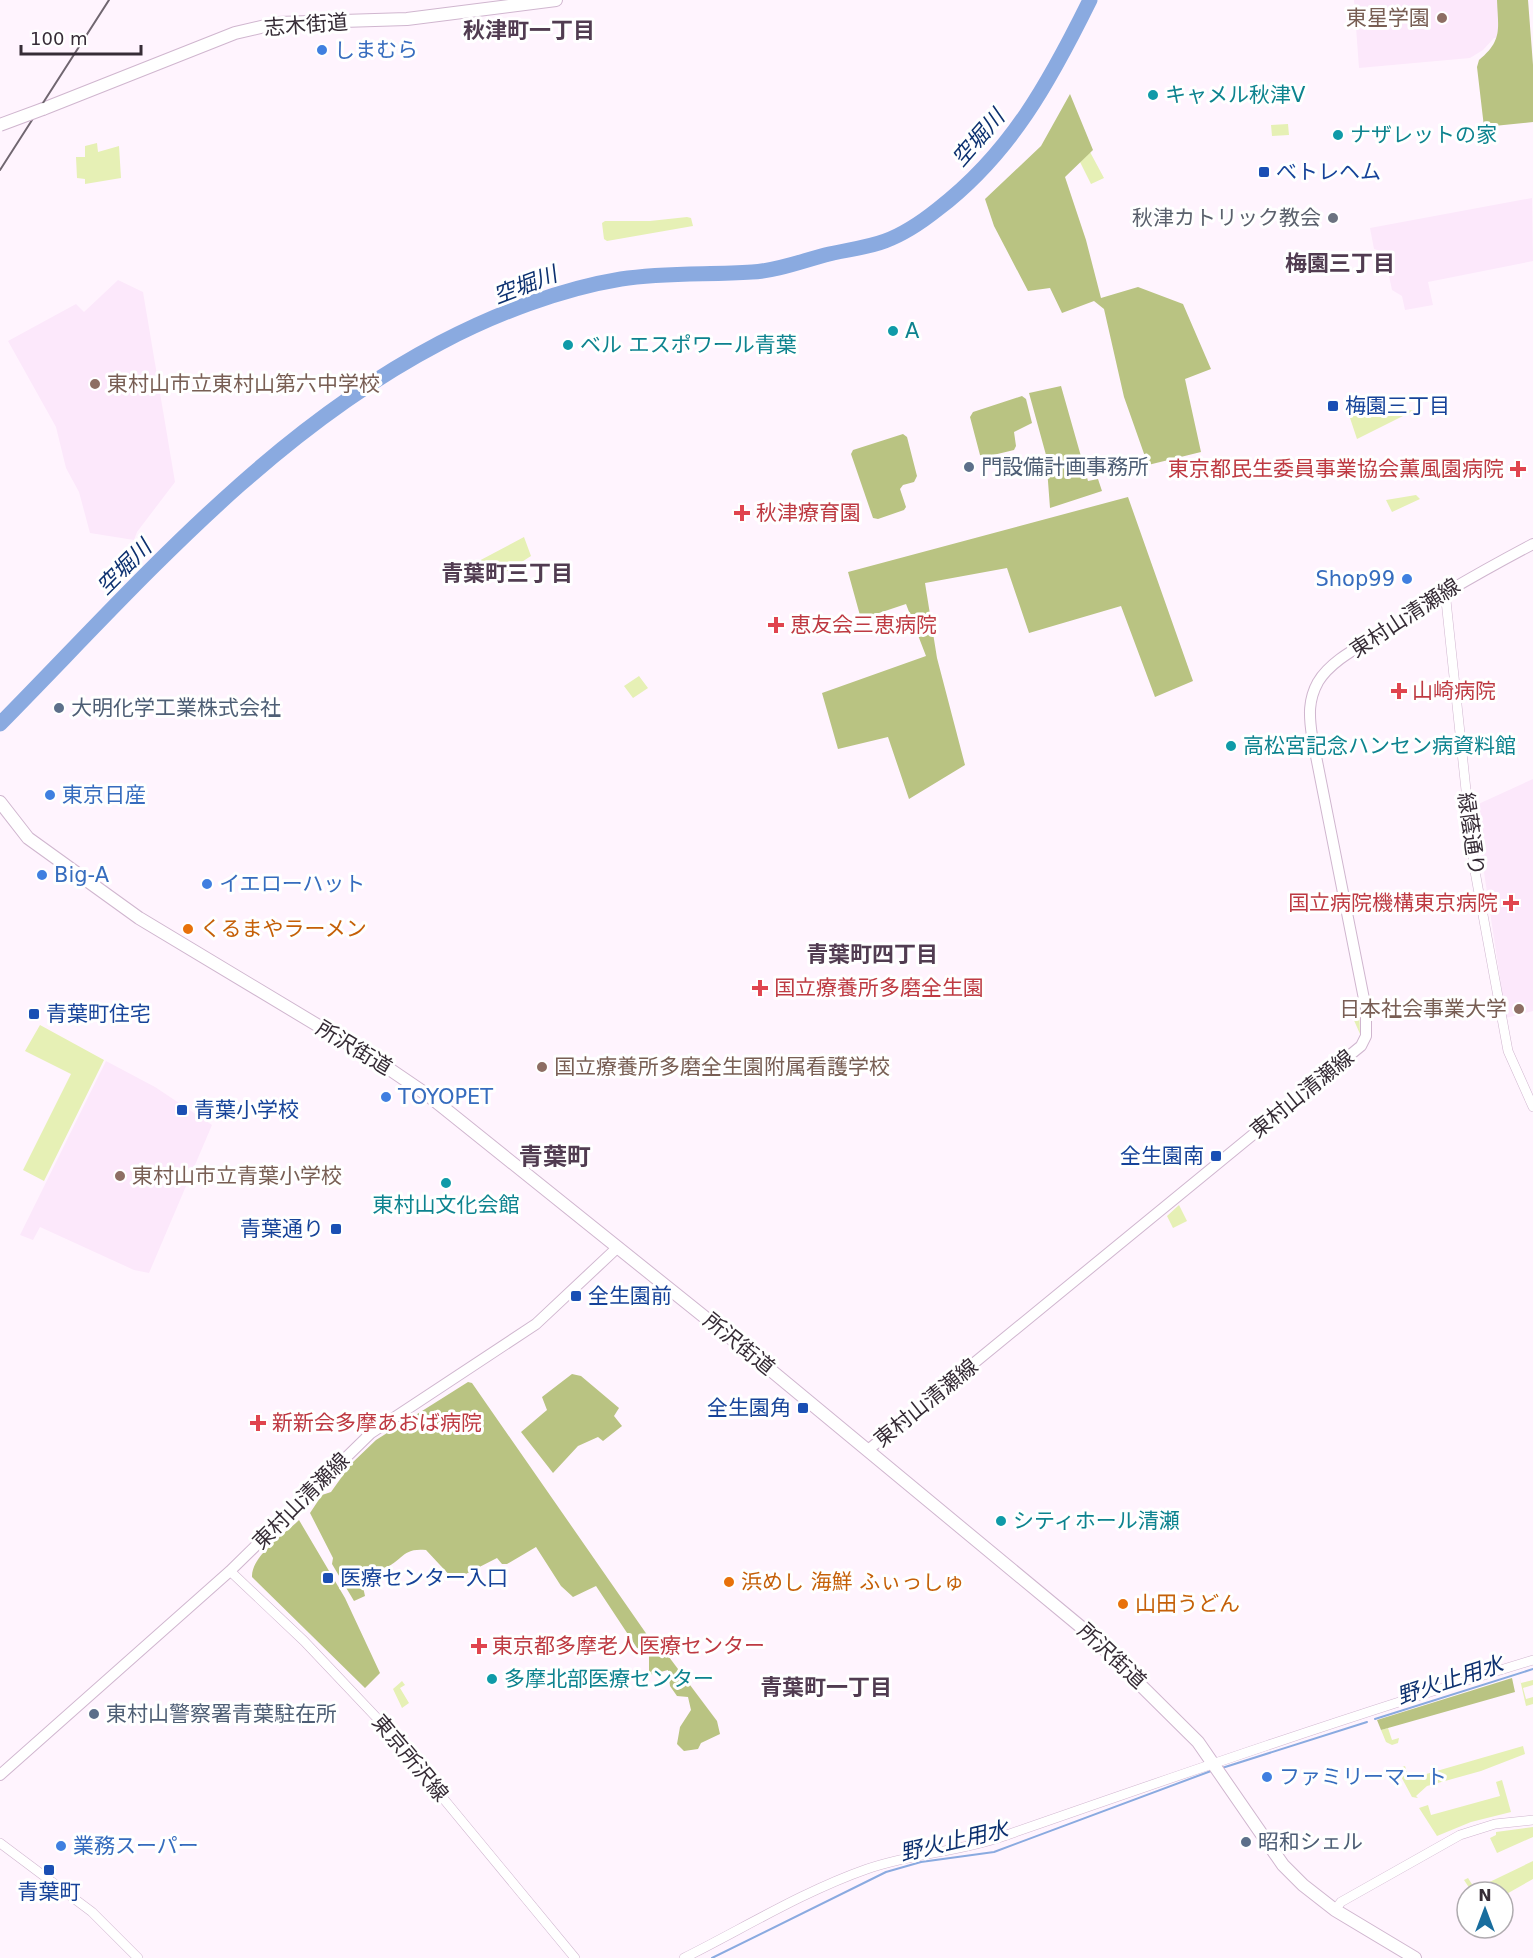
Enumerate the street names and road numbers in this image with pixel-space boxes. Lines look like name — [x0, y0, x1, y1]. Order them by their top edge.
street label: 志木街道 — [263, 10, 349, 40]
street label: 東村山清瀬線 — [1346, 574, 1464, 662]
street label: 緑蔭通り — [1453, 791, 1489, 877]
street label: 所沢街道 — [312, 1016, 396, 1080]
street label: 東村山清瀬線 — [1245, 1045, 1359, 1143]
street label: 所沢街道 — [699, 1308, 779, 1380]
street label: 東村山清瀬線 — [869, 1354, 983, 1452]
street label: 東村山清瀬線 — [248, 1448, 354, 1554]
street label: 所沢街道 — [1073, 1619, 1151, 1693]
street label: 東京所沢線 — [367, 1710, 453, 1806]

